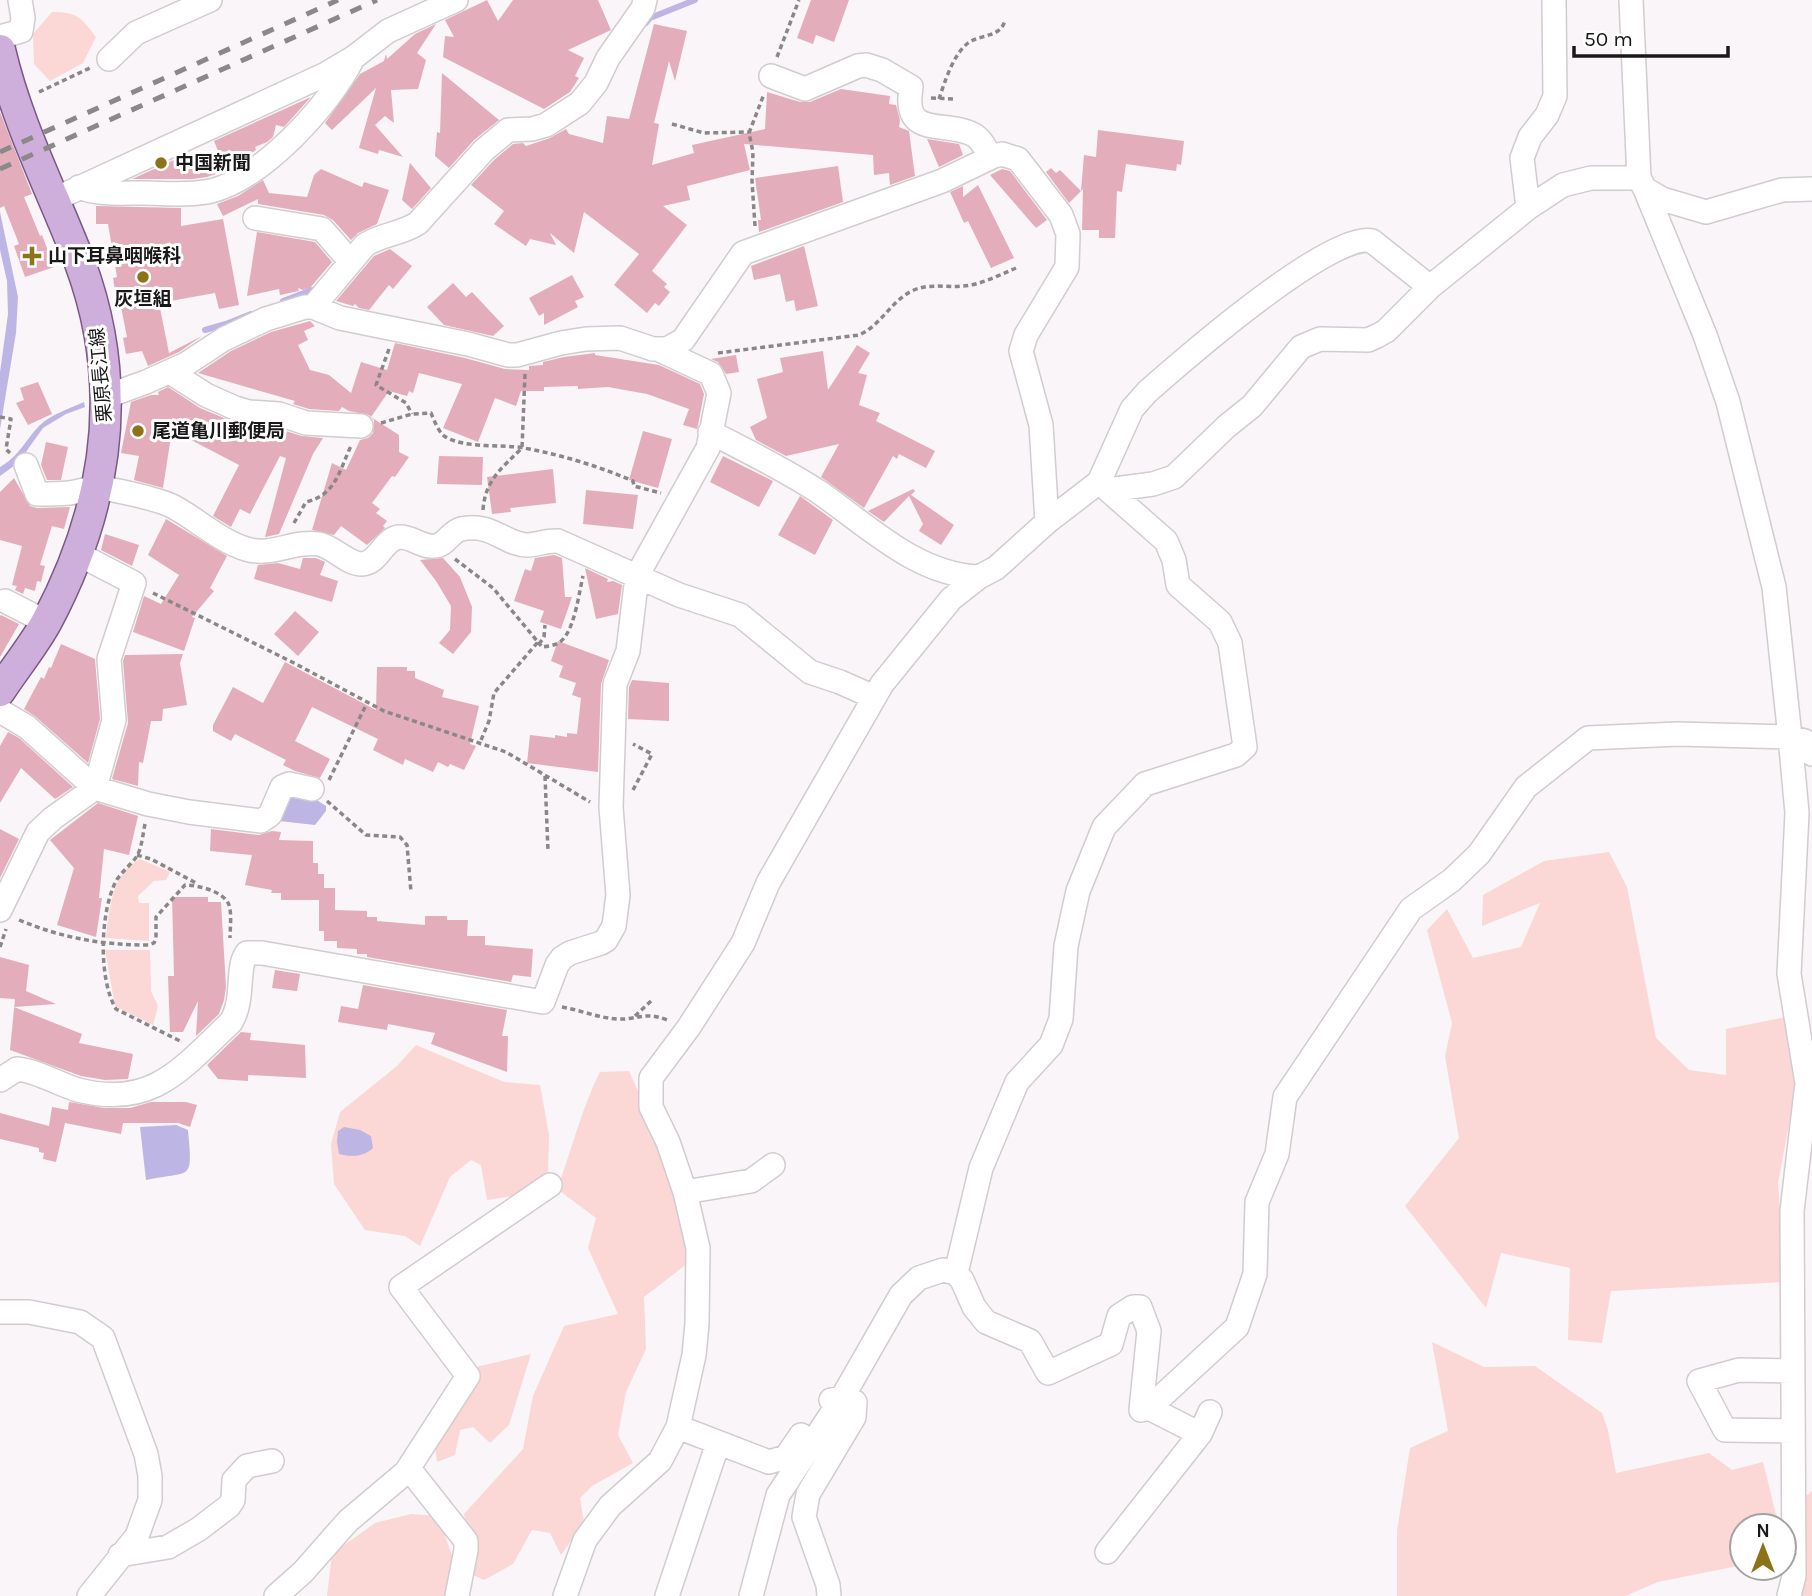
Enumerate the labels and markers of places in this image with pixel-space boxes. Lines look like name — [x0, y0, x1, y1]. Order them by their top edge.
place label: 中国新聞 — [175, 152, 251, 174]
marker: 中国新聞 — [153, 155, 169, 171]
place label: 山下耳鼻咽喉科 — [48, 245, 181, 267]
marker: 山下耳鼻咽喉科 — [22, 246, 42, 266]
marker: 灰垣組 — [135, 269, 151, 285]
place label: 灰垣組 — [114, 288, 172, 310]
place label: 尾道亀川郵便局 — [152, 420, 285, 442]
marker: 尾道亀川郵便局 — [130, 423, 146, 439]

